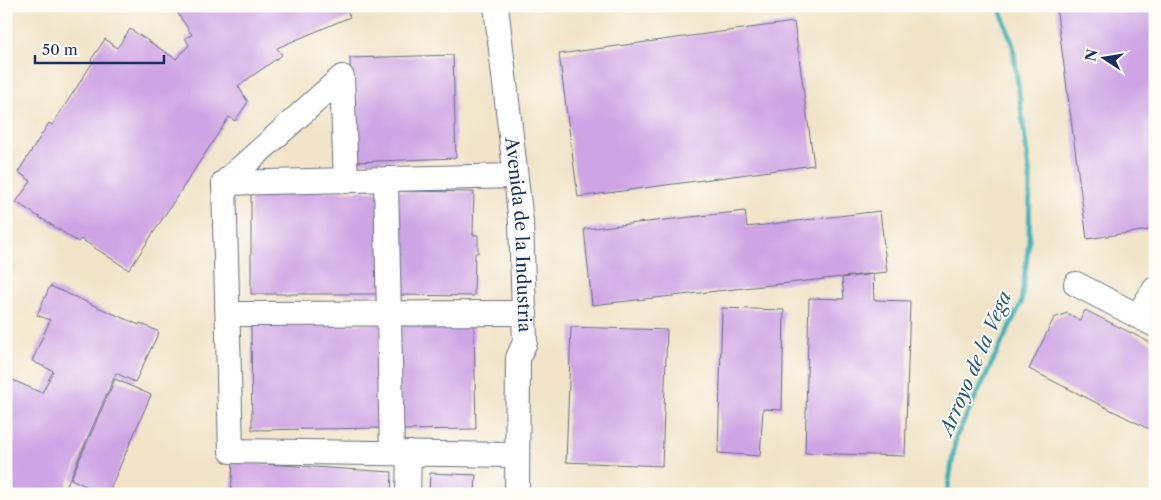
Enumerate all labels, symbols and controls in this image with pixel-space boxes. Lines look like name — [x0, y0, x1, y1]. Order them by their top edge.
scale bar — [35, 32, 164, 64]
north arrow — [1078, 32, 1128, 82]
text: 50 m — [42, 40, 78, 59]
text: N — [1081, 47, 1101, 63]
street label: Avenida de la Industria — [500, 135, 536, 333]
water label: Arroyo de la Vega — [934, 287, 1016, 441]

